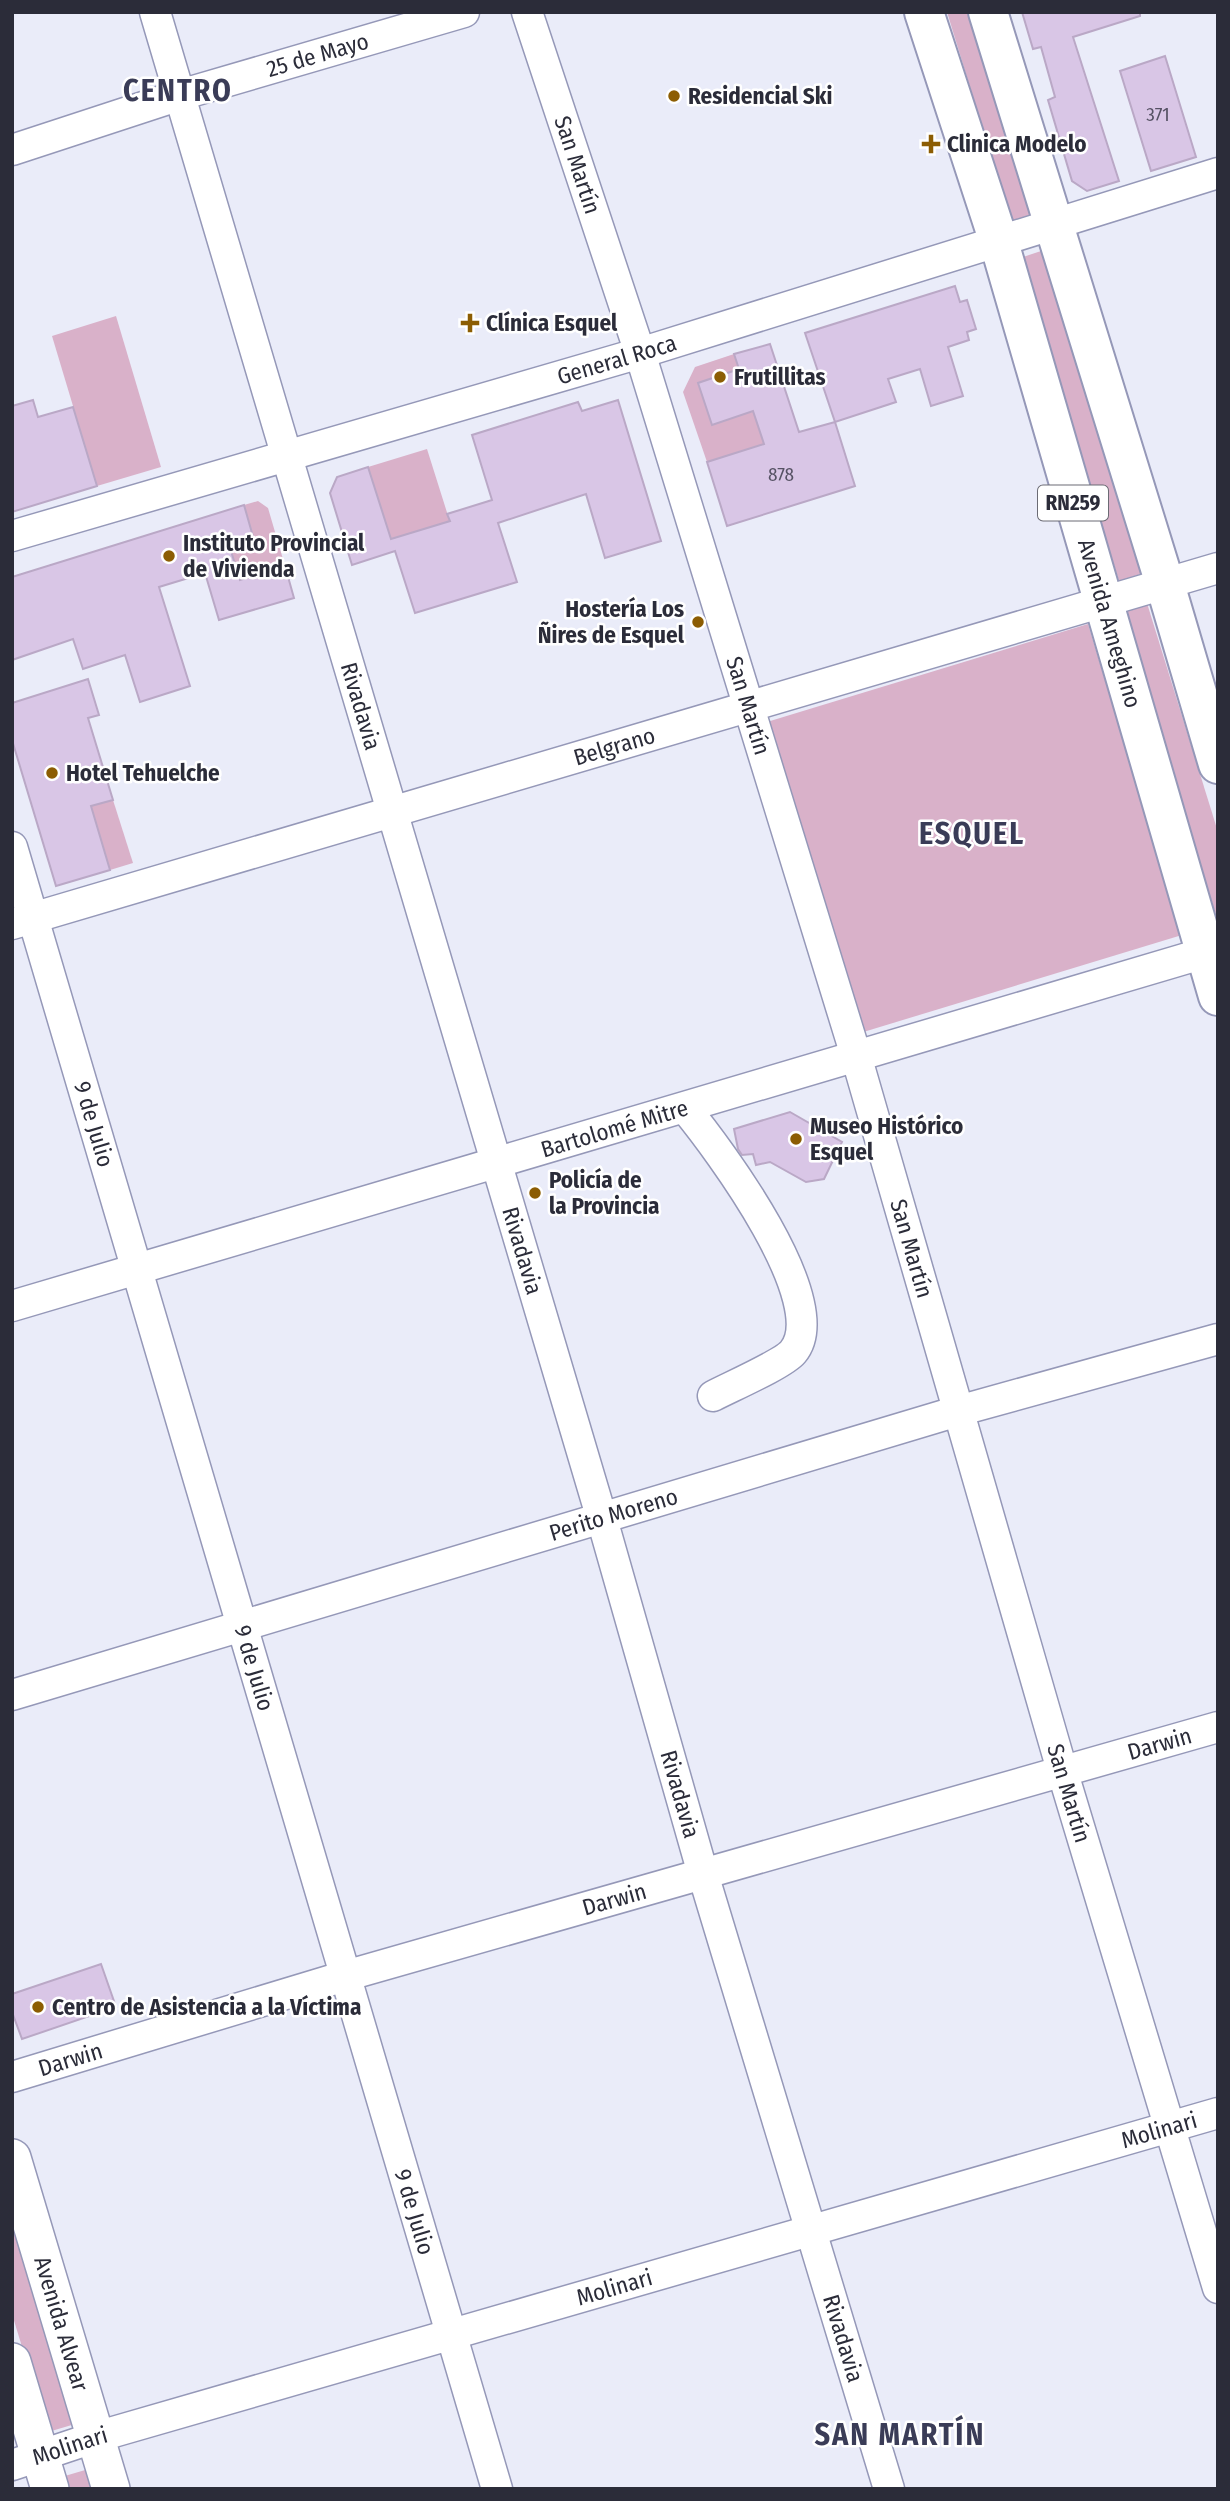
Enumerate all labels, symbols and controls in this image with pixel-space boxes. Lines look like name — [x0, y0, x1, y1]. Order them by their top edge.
street label: 25 de Mayo — [263, 27, 372, 83]
district label: CENTRO — [123, 73, 233, 109]
place label: Residencial Ski — [688, 82, 832, 110]
marker: Residencial Ski — [666, 88, 682, 104]
house number: 371 — [1146, 103, 1170, 126]
street label: San Martín — [548, 112, 607, 217]
place label: Clinica Modelo — [947, 130, 1087, 158]
marker: Clinica Modelo — [921, 134, 941, 154]
place label: Clínica Esquel — [486, 309, 618, 337]
marker: Clínica Esquel — [460, 313, 480, 333]
street label: General Roca — [554, 328, 680, 390]
place label: Frutillitas — [734, 363, 826, 391]
marker: Frutillitas — [712, 369, 728, 385]
house number: 878 — [768, 463, 794, 486]
road number: RN259 — [1038, 486, 1108, 520]
place label: Instituto Provincial de Vivienda — [183, 529, 365, 583]
street label: Avenida Ameghino — [1072, 536, 1148, 711]
marker: Instituto Provincial de Vivienda — [161, 548, 177, 564]
place label: Hostería Los Ñires de Esquel — [538, 595, 685, 649]
marker: Hostería Los Ñires de Esquel — [690, 614, 706, 630]
street label: San Martín — [720, 653, 777, 758]
street label: Rivadavia — [335, 659, 387, 753]
street label: Belgrano — [570, 721, 658, 771]
place label: Hotel Tehuelche — [66, 759, 220, 787]
marker: Hotel Tehuelche — [44, 765, 60, 781]
district label: ESQUEL — [919, 816, 1025, 852]
street label: 9 de Julio — [68, 1078, 120, 1170]
street label: Bartolomé Mitre — [537, 1093, 691, 1163]
place label: Museo Histórico Esquel — [810, 1112, 963, 1166]
marker: Museo Histórico Esquel — [788, 1131, 804, 1147]
place label: Policía de la Provincia — [549, 1166, 660, 1220]
marker: Policía de la Provincia — [527, 1185, 543, 1201]
street label: San Martín — [884, 1196, 939, 1301]
street label: Rivadavia — [496, 1203, 549, 1298]
street label: Perito Moreno — [546, 1482, 681, 1547]
street label: 9 de Julio — [229, 1622, 280, 1714]
street label: Darwin — [1124, 1721, 1195, 1766]
street label: San Martín — [1041, 1741, 1097, 1846]
street label: Rivadavia — [654, 1747, 706, 1841]
street label: Darwin — [579, 1877, 650, 1922]
place label: Centro de Asistencia a la Víctima — [52, 1993, 361, 2021]
marker: Centro de Asistencia a la Víctima — [30, 1999, 46, 2015]
street label: Darwin — [35, 2036, 106, 2082]
street label: Molinari — [1118, 2106, 1200, 2154]
street label: 9 de Julio — [389, 2166, 441, 2258]
street label: Avenida Alvear — [28, 2253, 95, 2394]
street label: Molinari — [573, 2263, 655, 2312]
street label: Rivadavia — [817, 2291, 870, 2385]
district label: SAN MARTÍN — [815, 2415, 985, 2453]
street label: Molinari — [29, 2420, 111, 2471]

